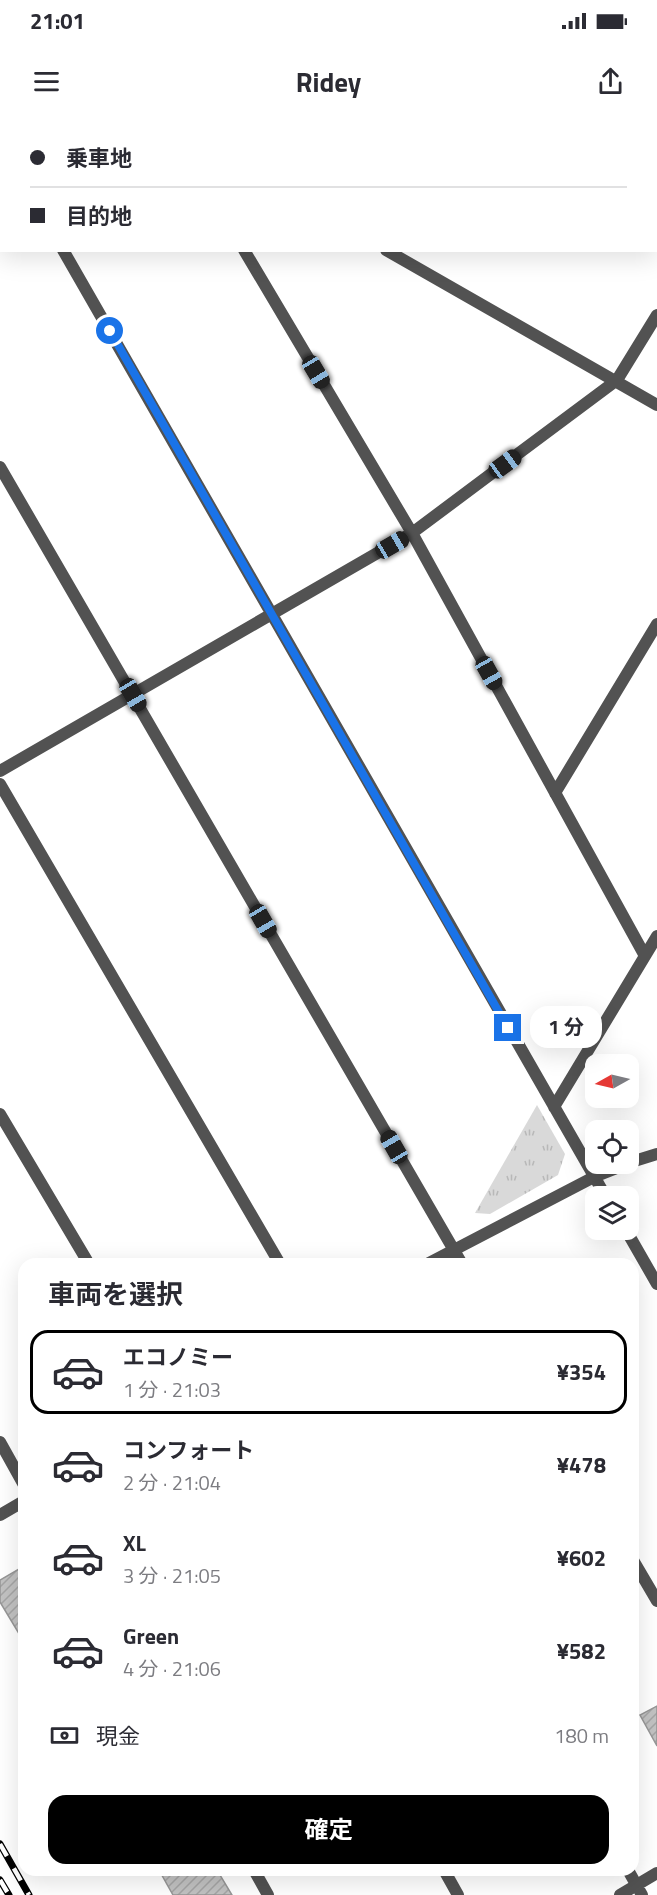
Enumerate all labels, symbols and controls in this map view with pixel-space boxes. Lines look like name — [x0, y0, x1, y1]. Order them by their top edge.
text: 21:01 — [30, 4, 85, 38]
text: Ridey — [296, 61, 361, 102]
icon: menu — [30, 65, 63, 98]
icon: share — [594, 65, 627, 98]
text: 乗車地 — [66, 141, 132, 175]
text: 目的地 — [66, 199, 132, 233]
route start — [96, 317, 123, 344]
car — [299, 352, 333, 392]
car — [485, 446, 525, 482]
car — [372, 528, 412, 562]
car — [472, 653, 506, 693]
car — [116, 675, 150, 715]
car — [246, 901, 280, 941]
callout: 1 分 — [529, 1007, 601, 1049]
text: 1 分 — [548, 1011, 584, 1042]
route end — [494, 1014, 521, 1041]
north arrow — [585, 1054, 639, 1108]
map controls — [585, 1054, 639, 1240]
button: locate — [585, 1120, 639, 1174]
car — [377, 1127, 411, 1167]
button: layers — [585, 1186, 639, 1240]
text: 車両を選択 — [48, 1273, 183, 1314]
text: エコノミー — [123, 1340, 233, 1374]
icon: car — [51, 1345, 105, 1399]
text: ¥354 — [557, 1355, 606, 1389]
text: 1 分 · 21:03 — [123, 1374, 221, 1405]
text: コンフォート — [123, 1433, 254, 1467]
icon: car — [51, 1438, 105, 1492]
text: ¥478 — [557, 1448, 606, 1482]
text: 2 分 · 21:04 — [123, 1467, 221, 1498]
text: XL — [123, 1526, 146, 1560]
icon: car — [51, 1531, 105, 1585]
text: ¥602 — [557, 1541, 606, 1575]
text: 3 分 · 21:05 — [123, 1560, 221, 1591]
text: Green — [123, 1619, 179, 1653]
icon: car — [51, 1624, 105, 1678]
text: ¥582 — [557, 1634, 606, 1668]
text: 4 分 · 21:06 — [123, 1653, 221, 1684]
icon: cash — [48, 1719, 81, 1752]
text: 現金 — [96, 1719, 140, 1753]
text: 180 m — [554, 1720, 609, 1751]
button: 確定 — [48, 1795, 609, 1864]

